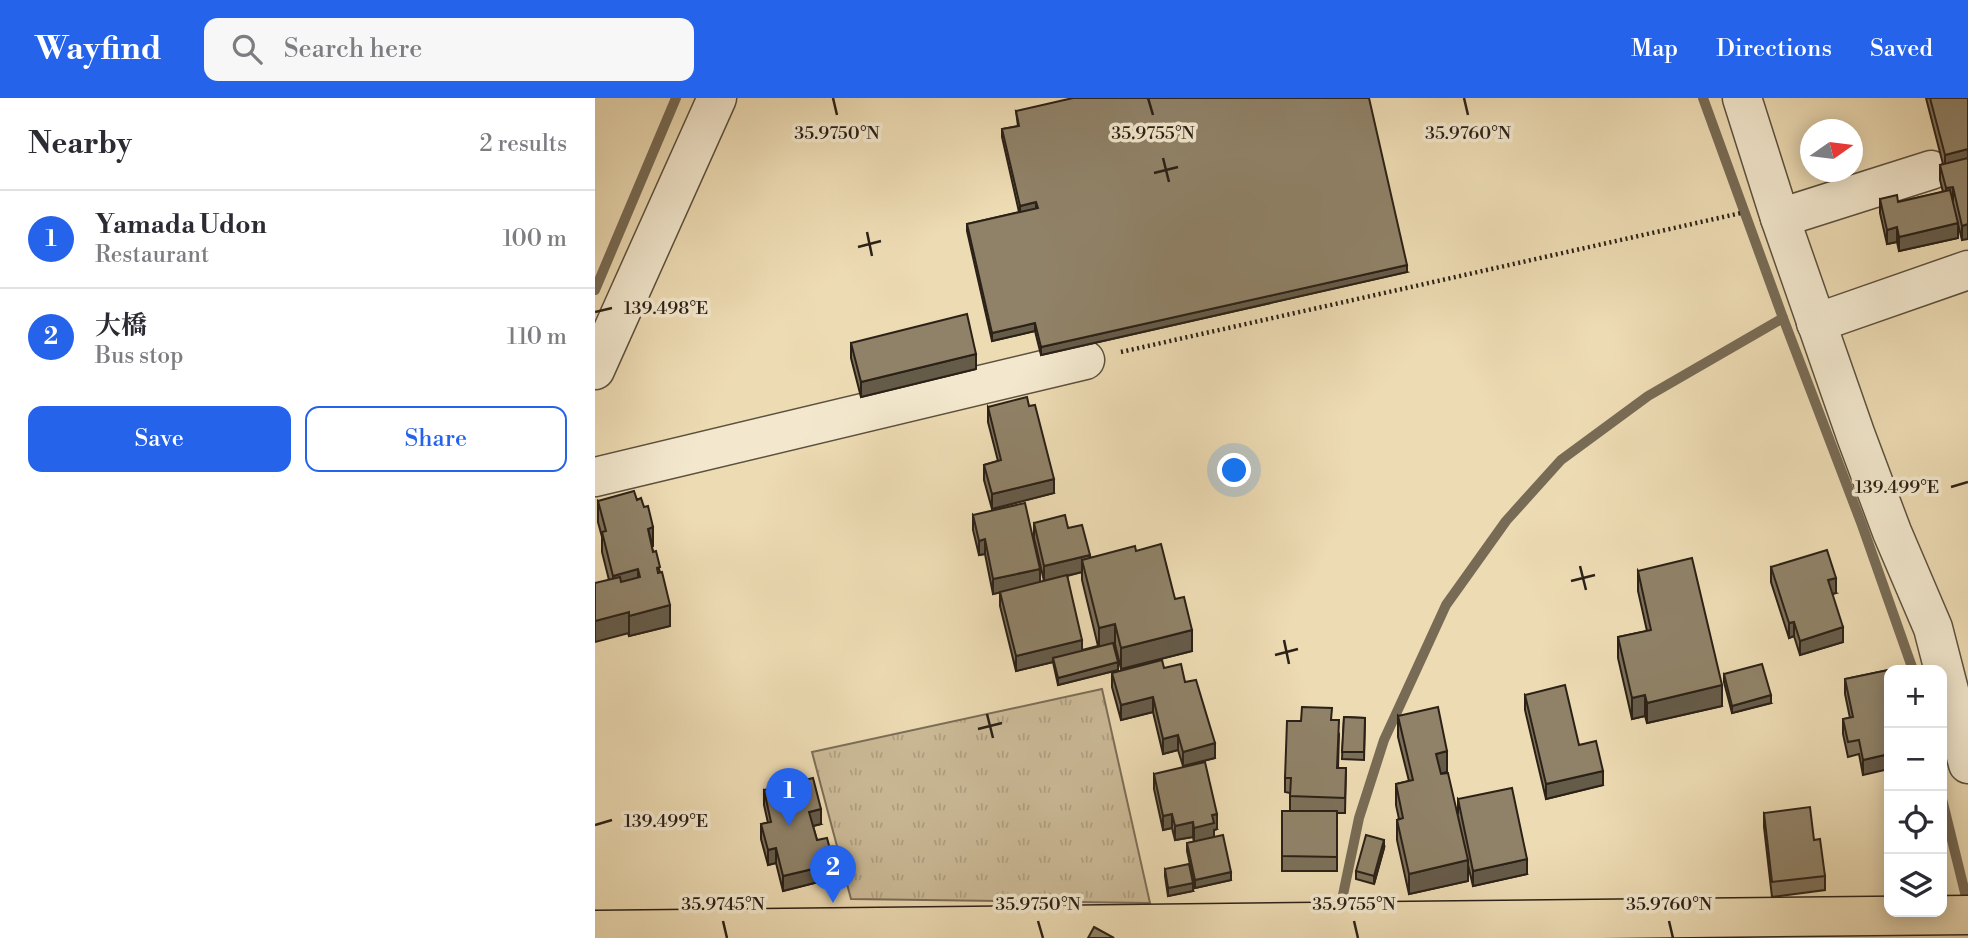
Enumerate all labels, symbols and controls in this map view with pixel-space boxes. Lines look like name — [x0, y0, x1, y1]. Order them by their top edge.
search box — [204, 18, 694, 81]
text: Wayfind — [35, 29, 162, 70]
icon: search — [228, 30, 266, 68]
text: Search here — [284, 33, 422, 65]
text: Map — [1631, 34, 1678, 64]
text: Directions — [1716, 34, 1832, 64]
text: Saved — [1870, 34, 1933, 64]
north arrow — [1800, 119, 1863, 182]
text: 35.9750°N — [794, 122, 880, 145]
text: 35.9755°N — [1111, 122, 1195, 145]
text: 35.9760°N — [1425, 122, 1512, 145]
text: Nearby — [28, 125, 132, 163]
text: 2 results — [480, 130, 567, 158]
text: Yamada Udon — [95, 209, 267, 241]
text: 1 — [45, 225, 57, 253]
text: 100 m — [502, 225, 567, 253]
text: Restaurant — [95, 241, 209, 269]
text: 139.498°E — [624, 297, 708, 320]
text: 大橋 — [95, 310, 147, 342]
text: 2 — [44, 323, 58, 351]
text: 110 m — [507, 323, 567, 351]
text: Bus stop — [95, 342, 183, 370]
button: Save — [28, 406, 291, 472]
button: Share — [305, 406, 567, 472]
your location — [1217, 453, 1251, 487]
text: 139.499°E — [1855, 476, 1939, 499]
map controls — [1884, 665, 1947, 917]
button: + — [1884, 665, 1947, 728]
button: − — [1884, 728, 1947, 791]
pin: 1 — [766, 768, 812, 826]
button: locate — [1884, 791, 1947, 854]
text: 139.499°E — [624, 810, 708, 833]
pin: 2 — [810, 845, 856, 903]
button: layers — [1884, 854, 1947, 917]
text: 35.9745°N — [681, 893, 765, 916]
text: 35.9750°N — [995, 893, 1081, 916]
text: 35.9755°N — [1312, 893, 1396, 916]
text: 35.9760°N — [1626, 893, 1713, 916]

